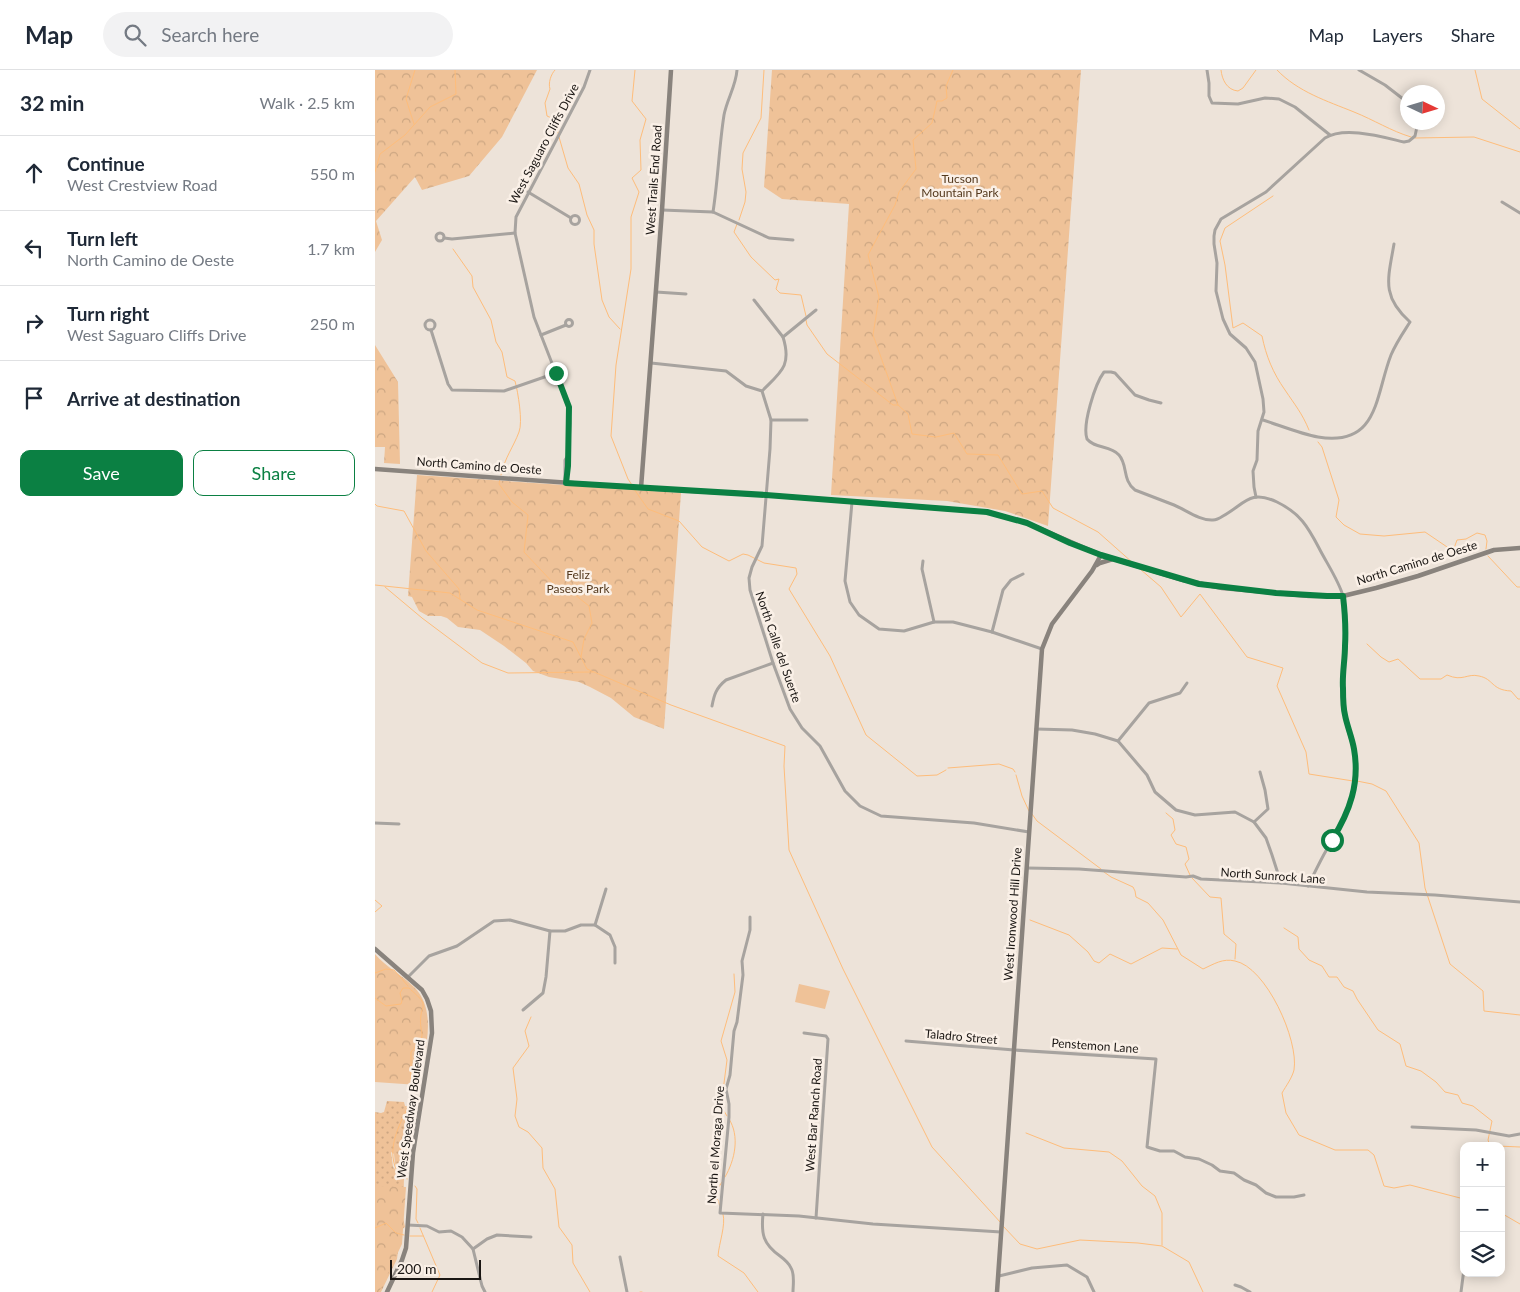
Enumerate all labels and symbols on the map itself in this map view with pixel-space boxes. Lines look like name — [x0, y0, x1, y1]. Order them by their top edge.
street label: West Saguaro Cliffs Drive — [505, 81, 582, 207]
north arrow — [1400, 85, 1445, 130]
street label: West Trails End Road — [642, 124, 665, 235]
park label: Tucson Mountain Park — [921, 171, 1000, 200]
route end — [545, 362, 568, 385]
street label: North Camino de Oeste — [416, 454, 542, 477]
street label: North Camino de Oeste — [1355, 537, 1479, 588]
park label: Feliz Paseos Park — [546, 567, 610, 596]
street label: North Calle del Suerte — [752, 589, 805, 704]
route start — [1321, 829, 1344, 852]
street label: West Ironwood Hill Drive — [1000, 847, 1025, 981]
street label: North Sunrock Lane — [1220, 864, 1326, 887]
street label: Taladro Street — [924, 1026, 999, 1047]
street label: Penstemon Lane — [1051, 1035, 1139, 1056]
street label: West Speedway Boulevard — [393, 1038, 428, 1179]
street label: West Bar Ranch Road — [802, 1058, 825, 1172]
street label: North el Moraga Drive — [704, 1085, 727, 1205]
scale bar — [390, 1257, 481, 1280]

